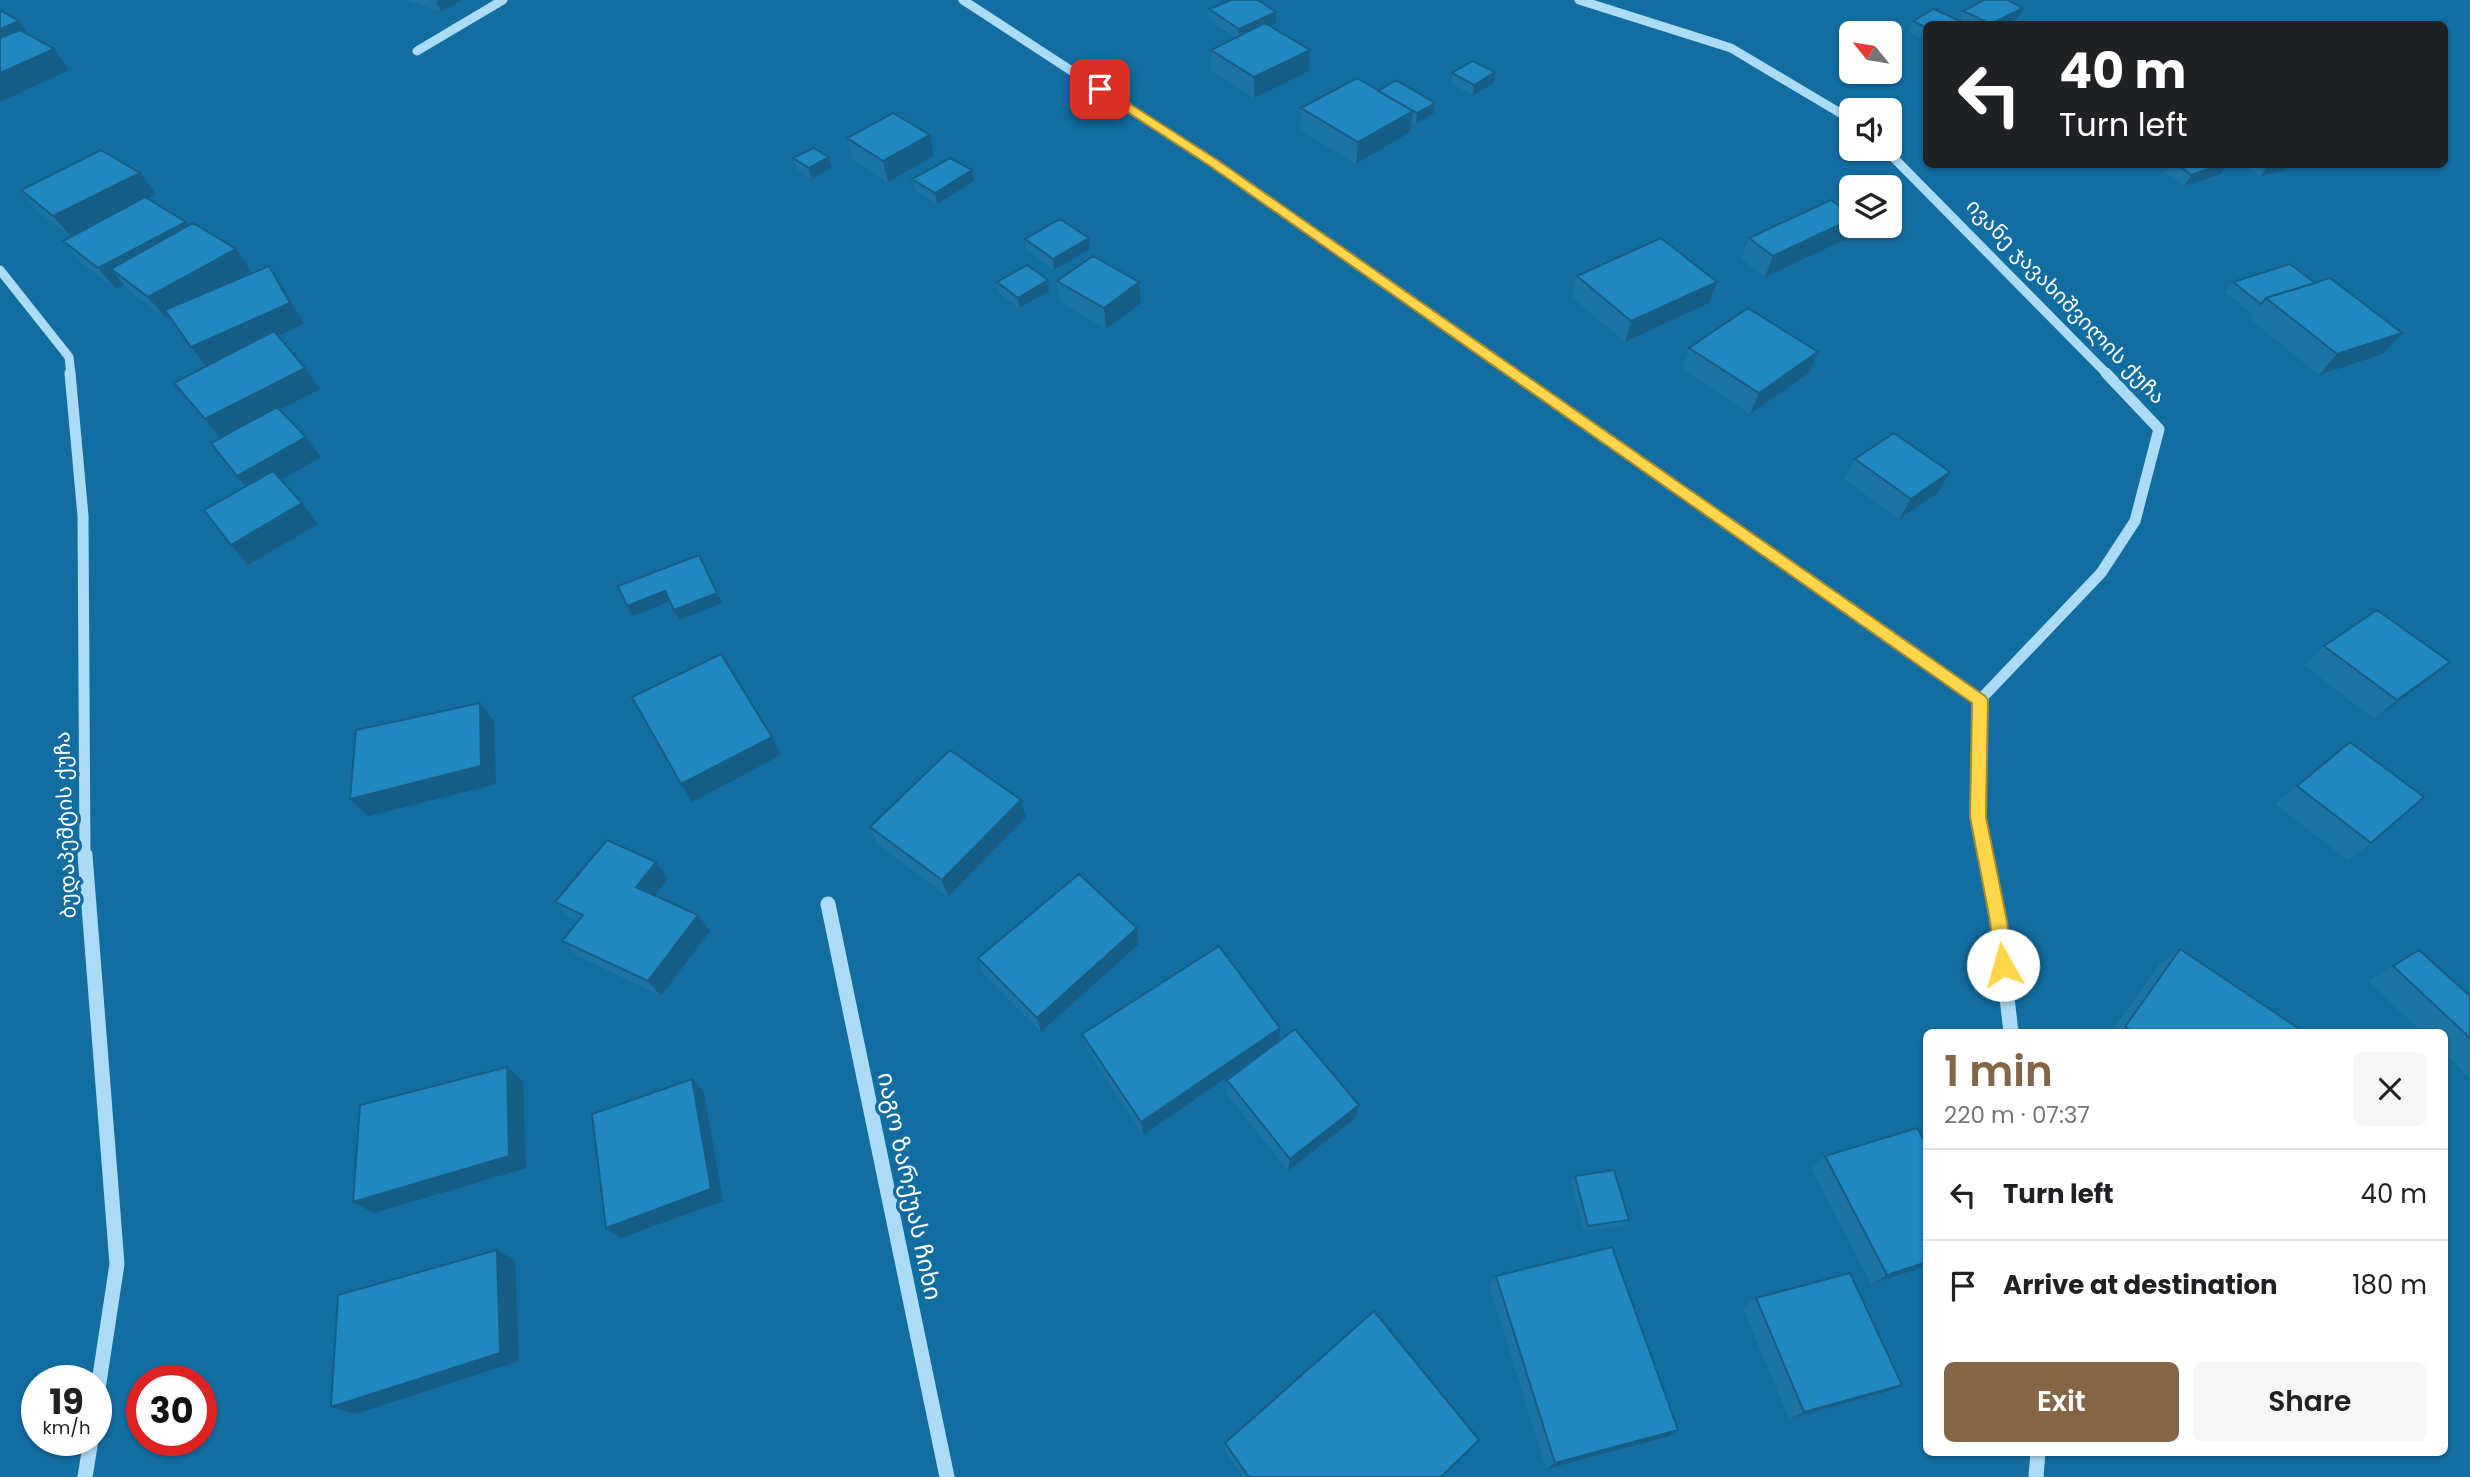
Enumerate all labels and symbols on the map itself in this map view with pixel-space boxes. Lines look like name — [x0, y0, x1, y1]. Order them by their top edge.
north arrow — [1839, 21, 1902, 84]
pin — [1070, 59, 1130, 119]
street label: ივანე ჯავახიშვილის ქუჩა — [1960, 192, 2172, 410]
street label: ბუდაპეშტის ქუჩა — [47, 731, 83, 919]
position arrow — [1966, 928, 2040, 1002]
street label: იაგო ზარქუას ჩიხი — [870, 1069, 950, 1303]
speed limit sign: 30 — [126, 1365, 217, 1456]

